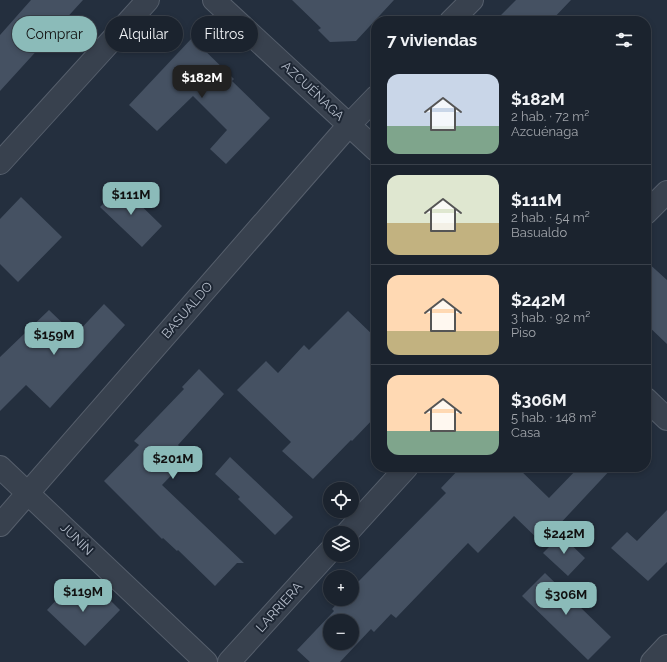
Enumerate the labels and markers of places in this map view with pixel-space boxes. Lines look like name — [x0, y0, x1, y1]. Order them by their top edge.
pin: $182M — [174, 65, 230, 99]
pin: $111M — [103, 182, 159, 216]
pin: $159M — [26, 322, 82, 356]
pin: $201M — [145, 446, 201, 480]
pin: $242M — [536, 521, 592, 555]
pin: $119M — [55, 579, 111, 613]
pin: $306M — [538, 582, 594, 616]

